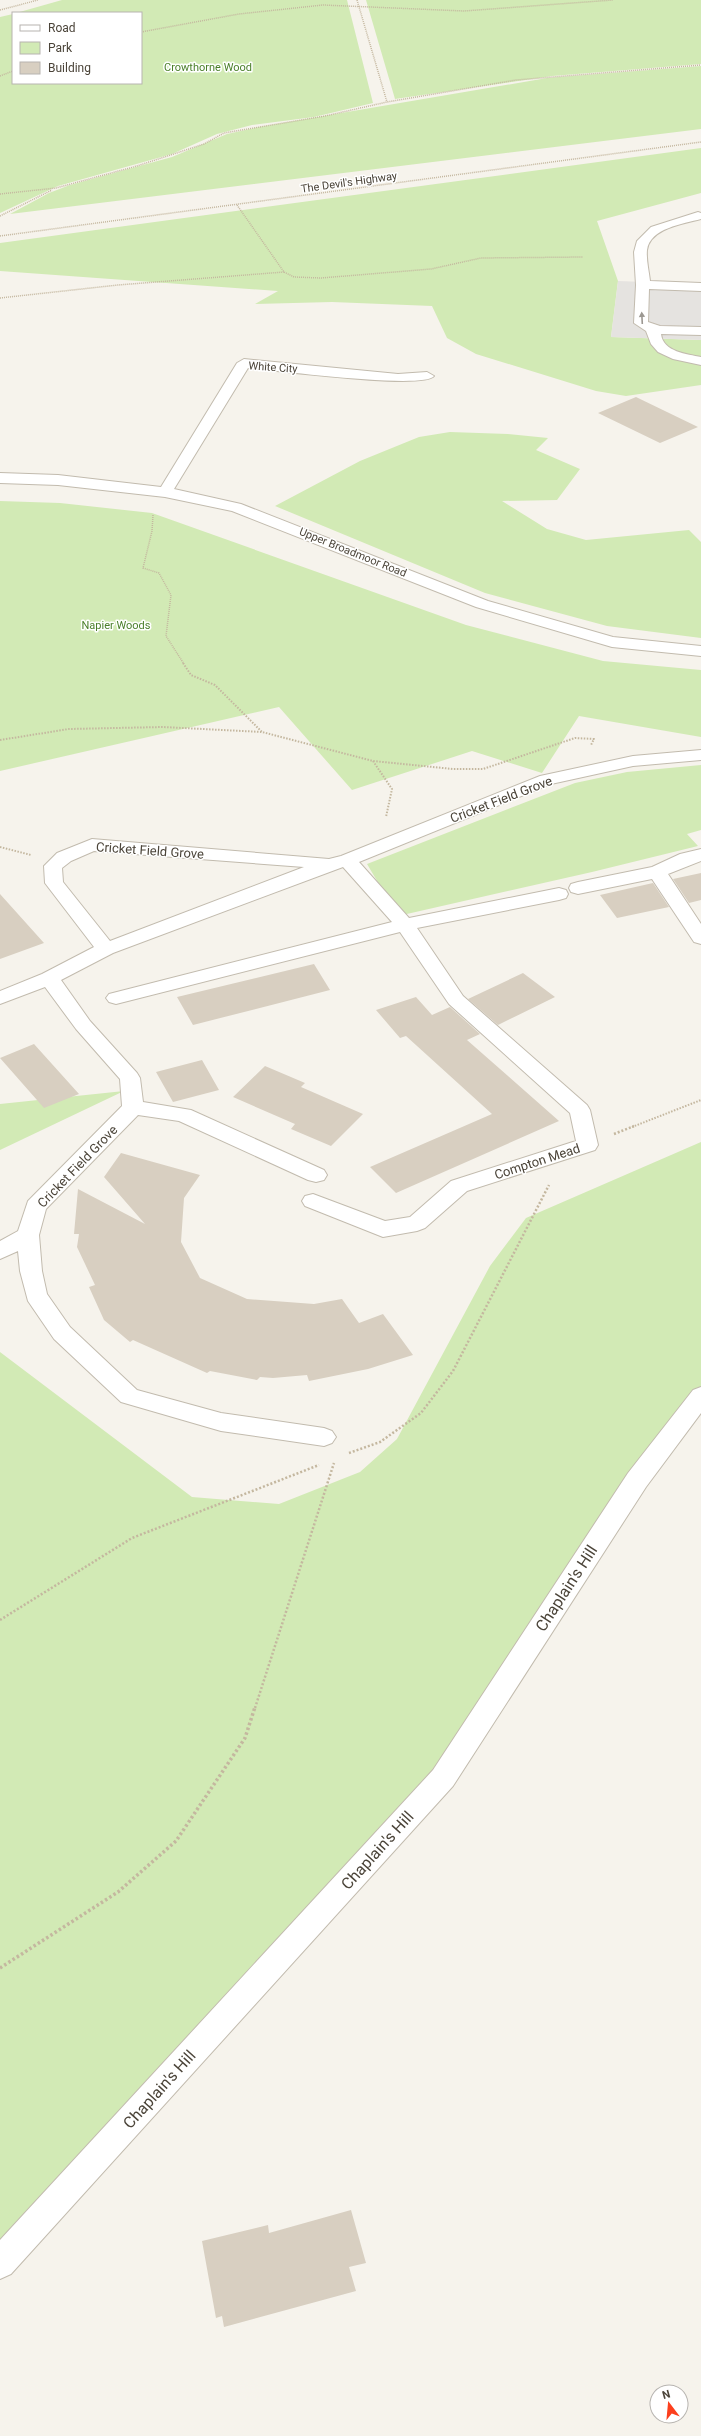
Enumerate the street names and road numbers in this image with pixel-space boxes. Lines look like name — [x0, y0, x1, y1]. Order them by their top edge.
street label: The Devil's Highway — [300, 169, 399, 196]
street label: White City — [248, 359, 299, 376]
street label: Upper Broadmoor Road — [297, 525, 408, 580]
street label: Cricket Field Grove — [448, 773, 554, 826]
street label: Cricket Field Grove — [95, 839, 205, 862]
street label: Cricket Field Grove — [34, 1122, 120, 1210]
street label: Compton Mead — [492, 1141, 582, 1182]
street label: Chaplain's Hill — [532, 1542, 601, 1635]
street label: Chaplain's Hill — [337, 1807, 418, 1893]
street label: Chaplain's Hill — [119, 2046, 200, 2132]

